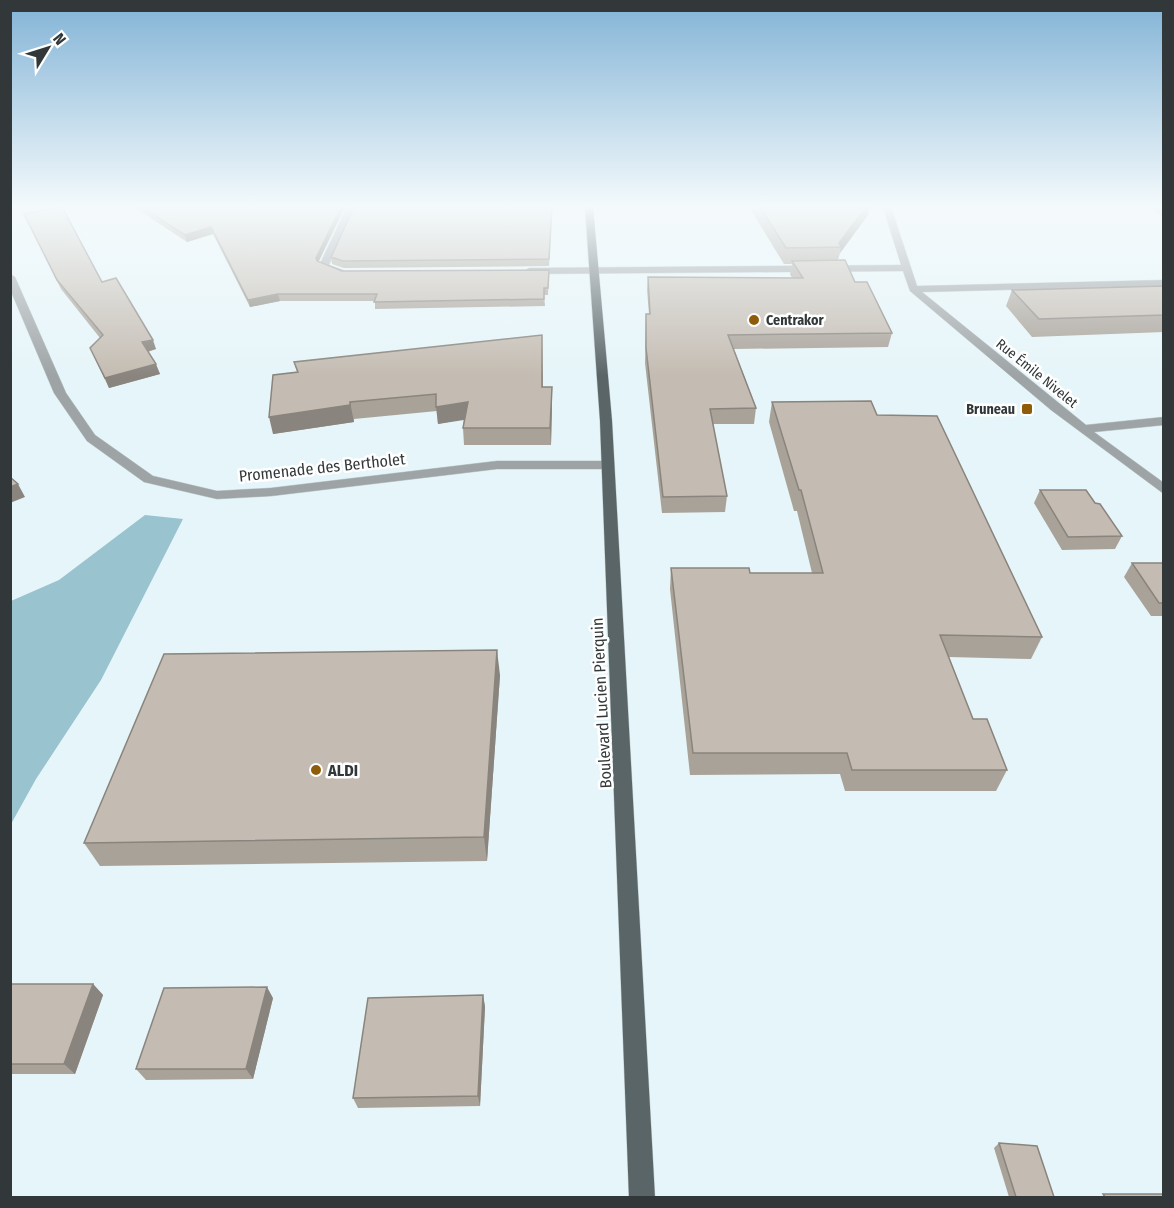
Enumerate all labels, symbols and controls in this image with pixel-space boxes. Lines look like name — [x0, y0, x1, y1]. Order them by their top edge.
north arrow — [18, 18, 78, 78]
text: N — [49, 29, 70, 49]
place label: Centrakor — [766, 312, 825, 329]
marker: Centrakor — [747, 313, 761, 327]
street label: Rue Émile Nivelet — [992, 335, 1082, 412]
place label: Bruneau — [966, 401, 1015, 418]
marker: Bruneau — [1020, 402, 1034, 416]
street label: Promenade des Bertholet — [238, 449, 407, 486]
street label: Boulevard Lucien Pierquin — [588, 617, 615, 789]
place label: ALDI — [327, 761, 358, 780]
marker: ALDI — [309, 763, 323, 777]

